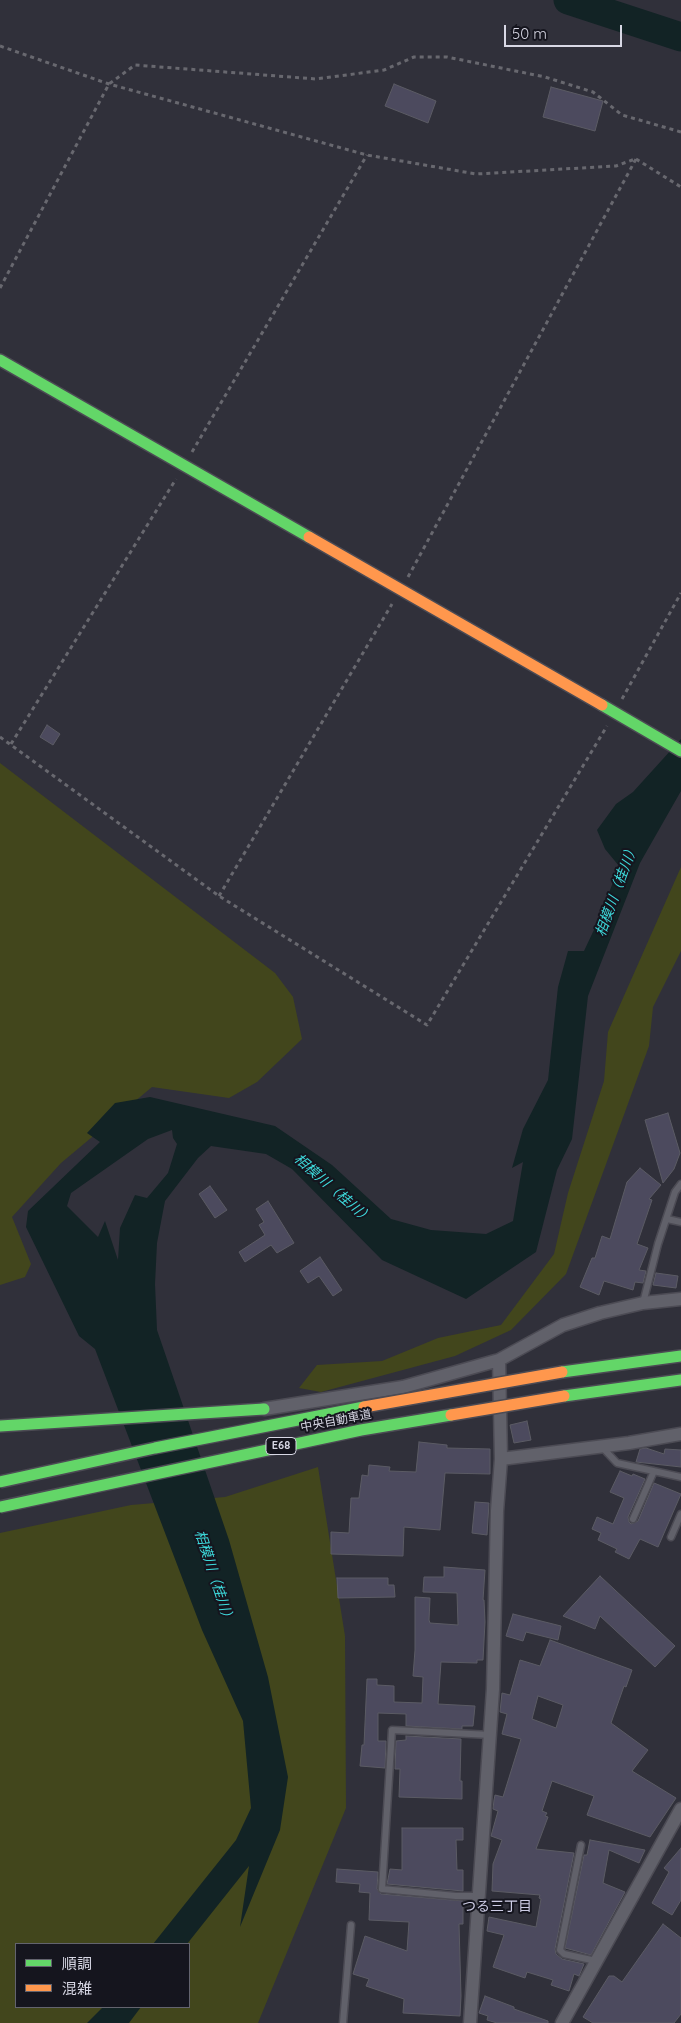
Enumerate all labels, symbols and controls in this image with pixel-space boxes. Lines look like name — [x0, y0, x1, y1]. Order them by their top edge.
scale bar — [506, 15, 624, 47]
text: 50 m — [512, 24, 547, 43]
water label: 相模川（桂川） — [592, 841, 642, 939]
water label: 相模川（桂川） — [291, 1151, 375, 1227]
street label: 中央自動車道 — [299, 1407, 373, 1435]
road number: E68 — [266, 1438, 296, 1454]
water label: 相模川（桂川） — [191, 1528, 237, 1626]
district label: つる三丁目 — [462, 1899, 532, 1915]
legend — [15, 1943, 190, 2008]
text: 順調 — [62, 1954, 92, 1973]
text: 混雑 — [62, 1979, 92, 1998]

